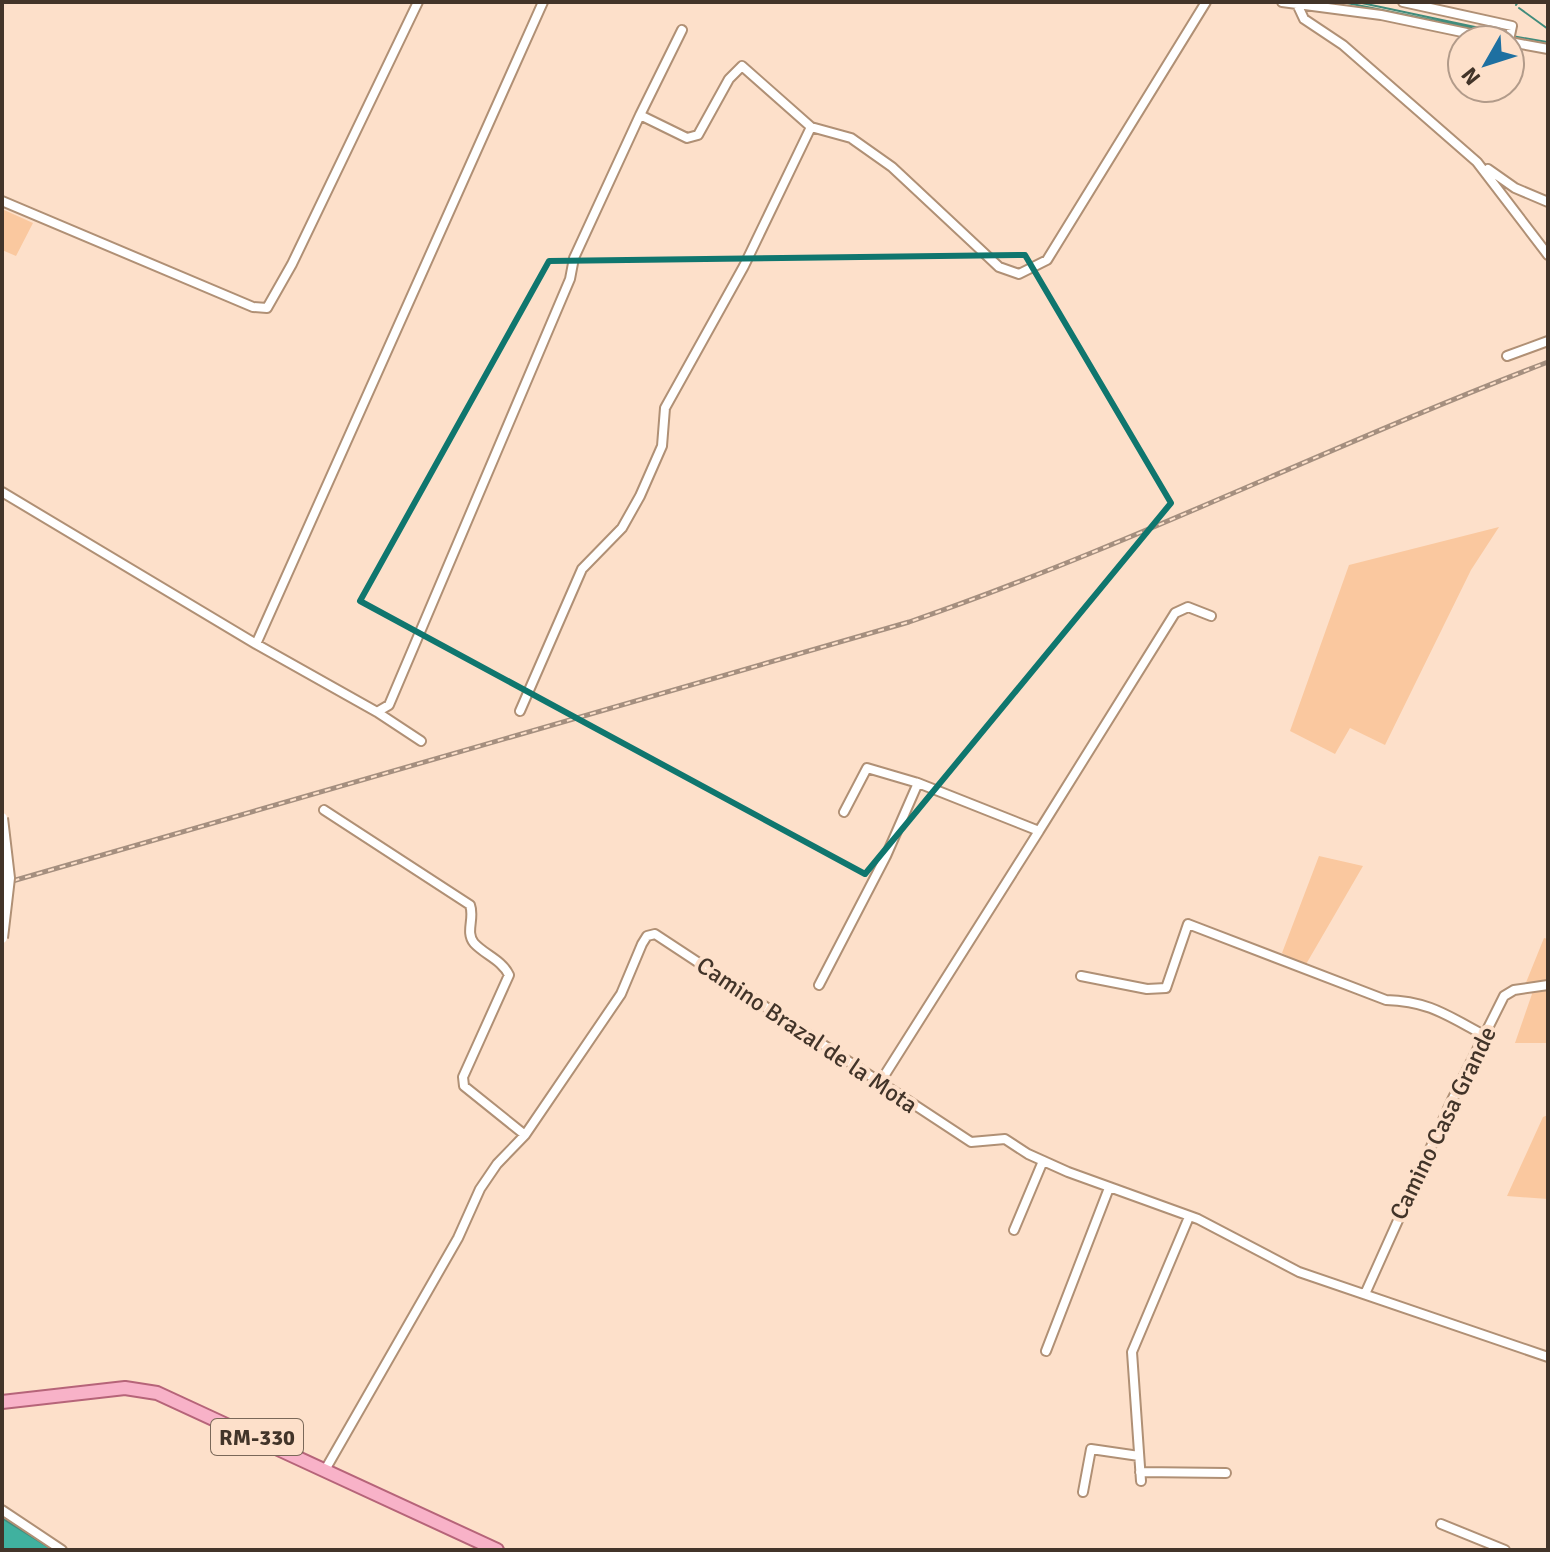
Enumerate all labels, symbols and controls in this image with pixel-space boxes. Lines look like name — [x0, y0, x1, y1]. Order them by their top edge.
north arrow — [1446, 24, 1526, 104]
text: N — [1456, 62, 1486, 91]
street label: Camino Brazal de la Mota — [691, 950, 923, 1120]
street label: Camino Casa Grande — [1383, 1021, 1503, 1225]
road number: RM-330 — [211, 1419, 303, 1455]

